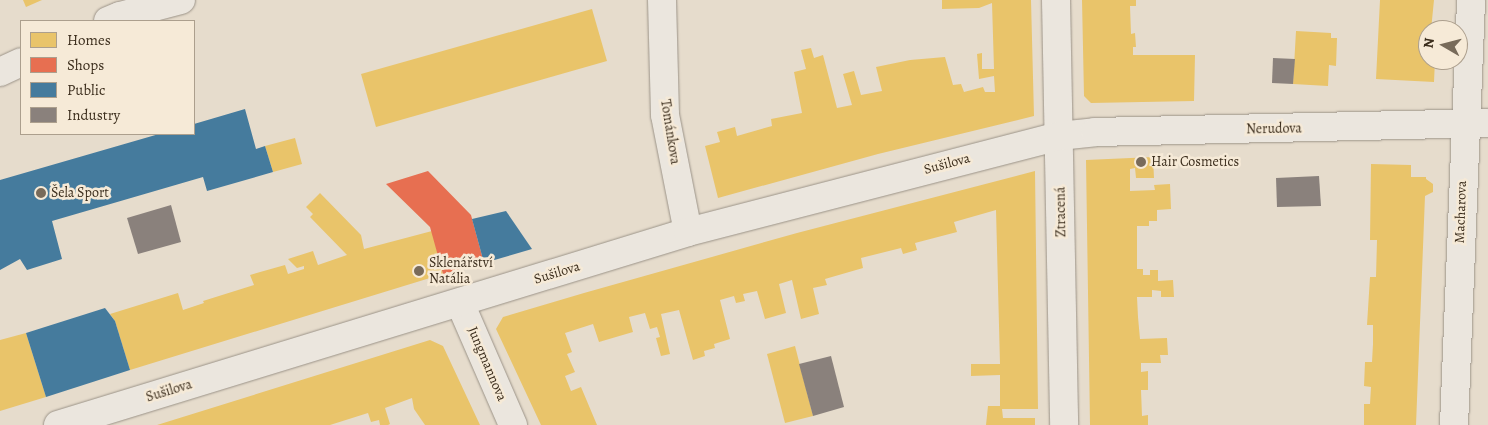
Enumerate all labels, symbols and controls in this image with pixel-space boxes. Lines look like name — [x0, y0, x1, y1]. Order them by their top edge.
legend — [20, 20, 195, 135]
north arrow — [1418, 20, 1468, 70]
text: Homes — [67, 30, 111, 50]
text: N — [1419, 37, 1439, 49]
text: Shops — [67, 55, 104, 75]
text: Public — [67, 80, 105, 100]
street label: Tománkova — [657, 98, 683, 166]
text: Industry — [67, 105, 120, 125]
street label: Nerudova — [1246, 120, 1302, 138]
street label: Sušilova — [922, 150, 972, 178]
place label: Hair Cosmetics — [1151, 154, 1239, 170]
marker: Hair Cosmetics — [1135, 156, 1147, 168]
street label: Macharova — [1452, 180, 1470, 244]
place label: Šela Sport — [51, 185, 109, 201]
marker: Šela Sport — [35, 187, 47, 199]
street label: Ztracená — [1052, 187, 1070, 237]
place label: Sklenářství Natália — [429, 255, 493, 288]
street label: Sušilova — [532, 258, 582, 288]
marker: Sklenářství Natália — [413, 265, 425, 277]
street label: Jungmannova — [464, 324, 510, 404]
street label: Sušilova — [144, 376, 194, 406]

